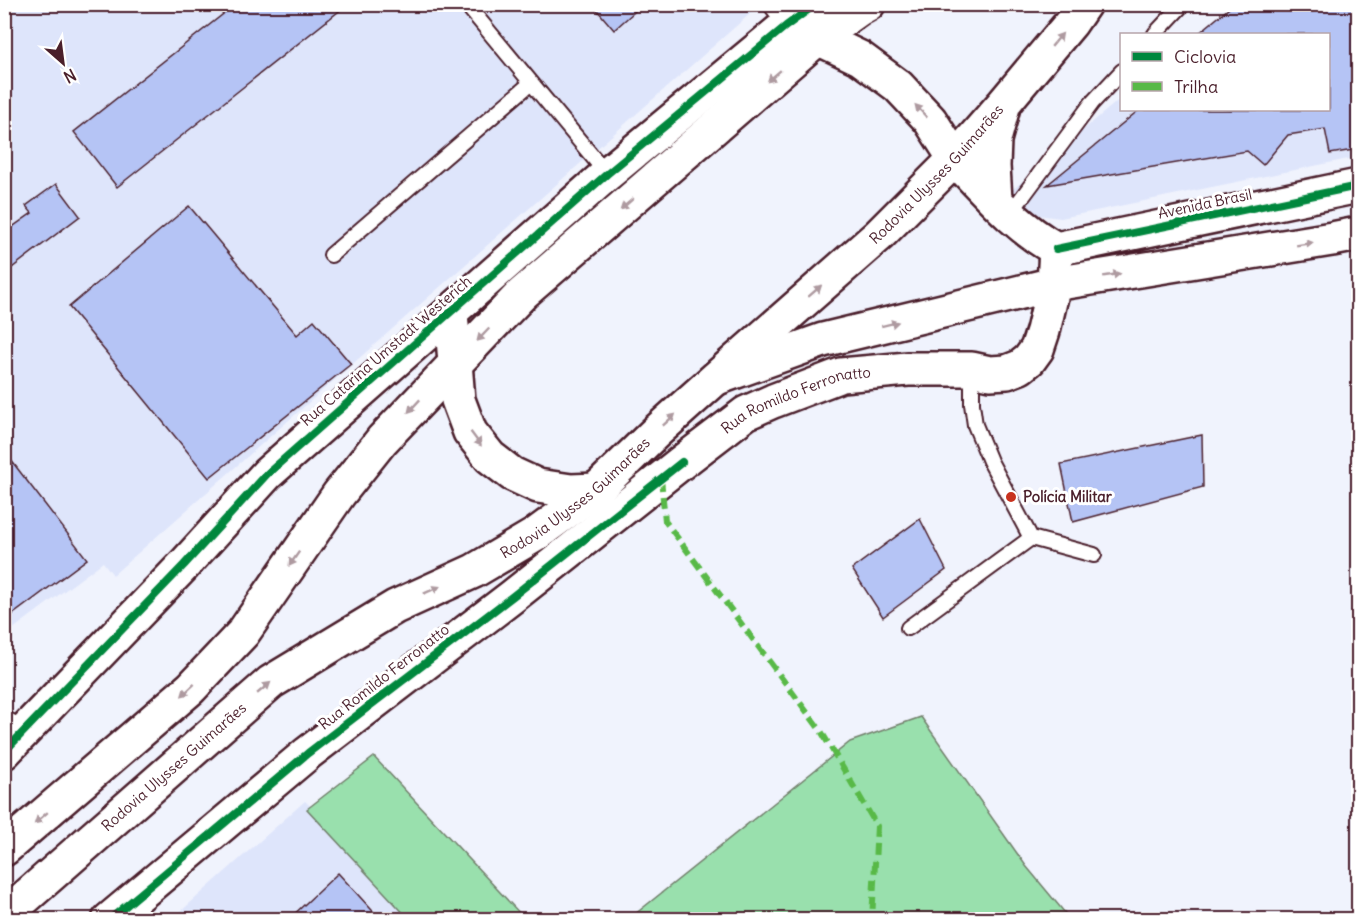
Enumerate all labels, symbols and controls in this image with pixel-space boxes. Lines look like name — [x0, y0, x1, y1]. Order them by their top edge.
north arrow — [33, 33, 93, 93]
one-way arrow — [1050, 33, 1063, 48]
legend — [1120, 33, 1330, 111]
text: Ciclovia — [1174, 45, 1236, 68]
text: N — [60, 65, 80, 88]
one-way arrow — [767, 69, 782, 82]
text: Trilha — [1174, 75, 1218, 98]
street label: Rodovia Ulysses Guimarães — [865, 100, 1007, 248]
one-way arrow — [915, 105, 929, 119]
street label: Avenida Brasil — [1156, 184, 1254, 223]
one-way arrow — [619, 197, 635, 210]
one-way arrow — [1295, 239, 1314, 248]
one-way arrow — [1103, 270, 1122, 279]
street label: Rua Catarina Umstadt Westerich — [296, 271, 475, 430]
one-way arrow — [807, 285, 822, 298]
one-way arrow — [881, 318, 900, 328]
one-way arrow — [476, 327, 490, 341]
street label: Rua Romildo Ferronatto — [717, 362, 872, 438]
one-way arrow — [408, 398, 421, 413]
one-way arrow — [662, 414, 676, 428]
one-way arrow — [469, 431, 481, 446]
street label: Rodovia Ulysses Guimarães — [497, 433, 654, 562]
place label: Polícia Militar — [1023, 487, 1113, 506]
marker: Polícia Militar — [1004, 490, 1018, 504]
one-way arrow — [289, 551, 300, 567]
one-way arrow — [424, 585, 442, 595]
street label: Rua Romildo Ferronatto — [314, 620, 453, 734]
one-way arrow — [256, 682, 271, 695]
one-way arrow — [181, 683, 196, 696]
street label: Rodovia Ulysses Guimarães — [97, 698, 250, 835]
one-way arrow — [33, 811, 49, 824]

